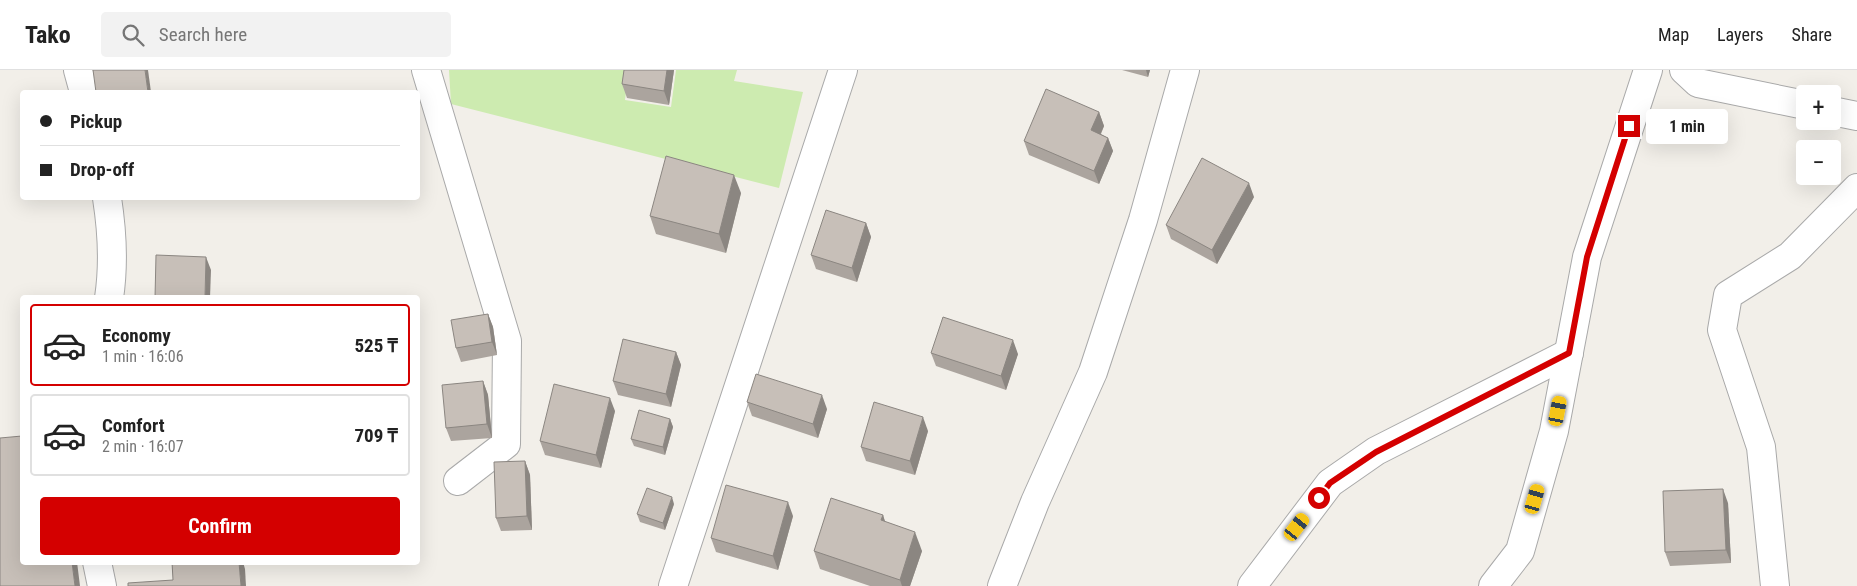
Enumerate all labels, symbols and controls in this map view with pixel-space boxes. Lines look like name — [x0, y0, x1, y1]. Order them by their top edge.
search box — [101, 12, 451, 57]
text: Tako — [25, 21, 71, 49]
icon: search — [119, 21, 147, 49]
text: Search here — [159, 23, 247, 46]
text: Map — [1658, 24, 1689, 45]
text: Layers — [1717, 24, 1764, 45]
text: Share — [1792, 24, 1832, 45]
map controls — [1796, 85, 1841, 185]
button: + — [1796, 85, 1841, 130]
callout: 1 min — [1646, 108, 1729, 144]
text: Pickup — [70, 110, 122, 133]
route end — [1618, 115, 1640, 137]
text: 1 min — [1669, 117, 1705, 136]
button: − — [1796, 140, 1841, 185]
text: Drop-off — [70, 158, 134, 181]
icon: car — [42, 323, 87, 368]
text: Economy — [102, 324, 171, 347]
text: 525 ₸ — [354, 334, 398, 357]
text: 1 min · 16:06 — [102, 347, 184, 366]
car — [1547, 395, 1568, 427]
icon: car — [42, 413, 87, 458]
text: Comfort — [102, 414, 165, 437]
text: 709 ₸ — [354, 424, 398, 447]
text: 2 min · 16:07 — [102, 437, 184, 456]
car — [1523, 483, 1546, 515]
route start — [1308, 487, 1330, 509]
button: Confirm — [40, 497, 400, 555]
car — [1281, 511, 1312, 543]

